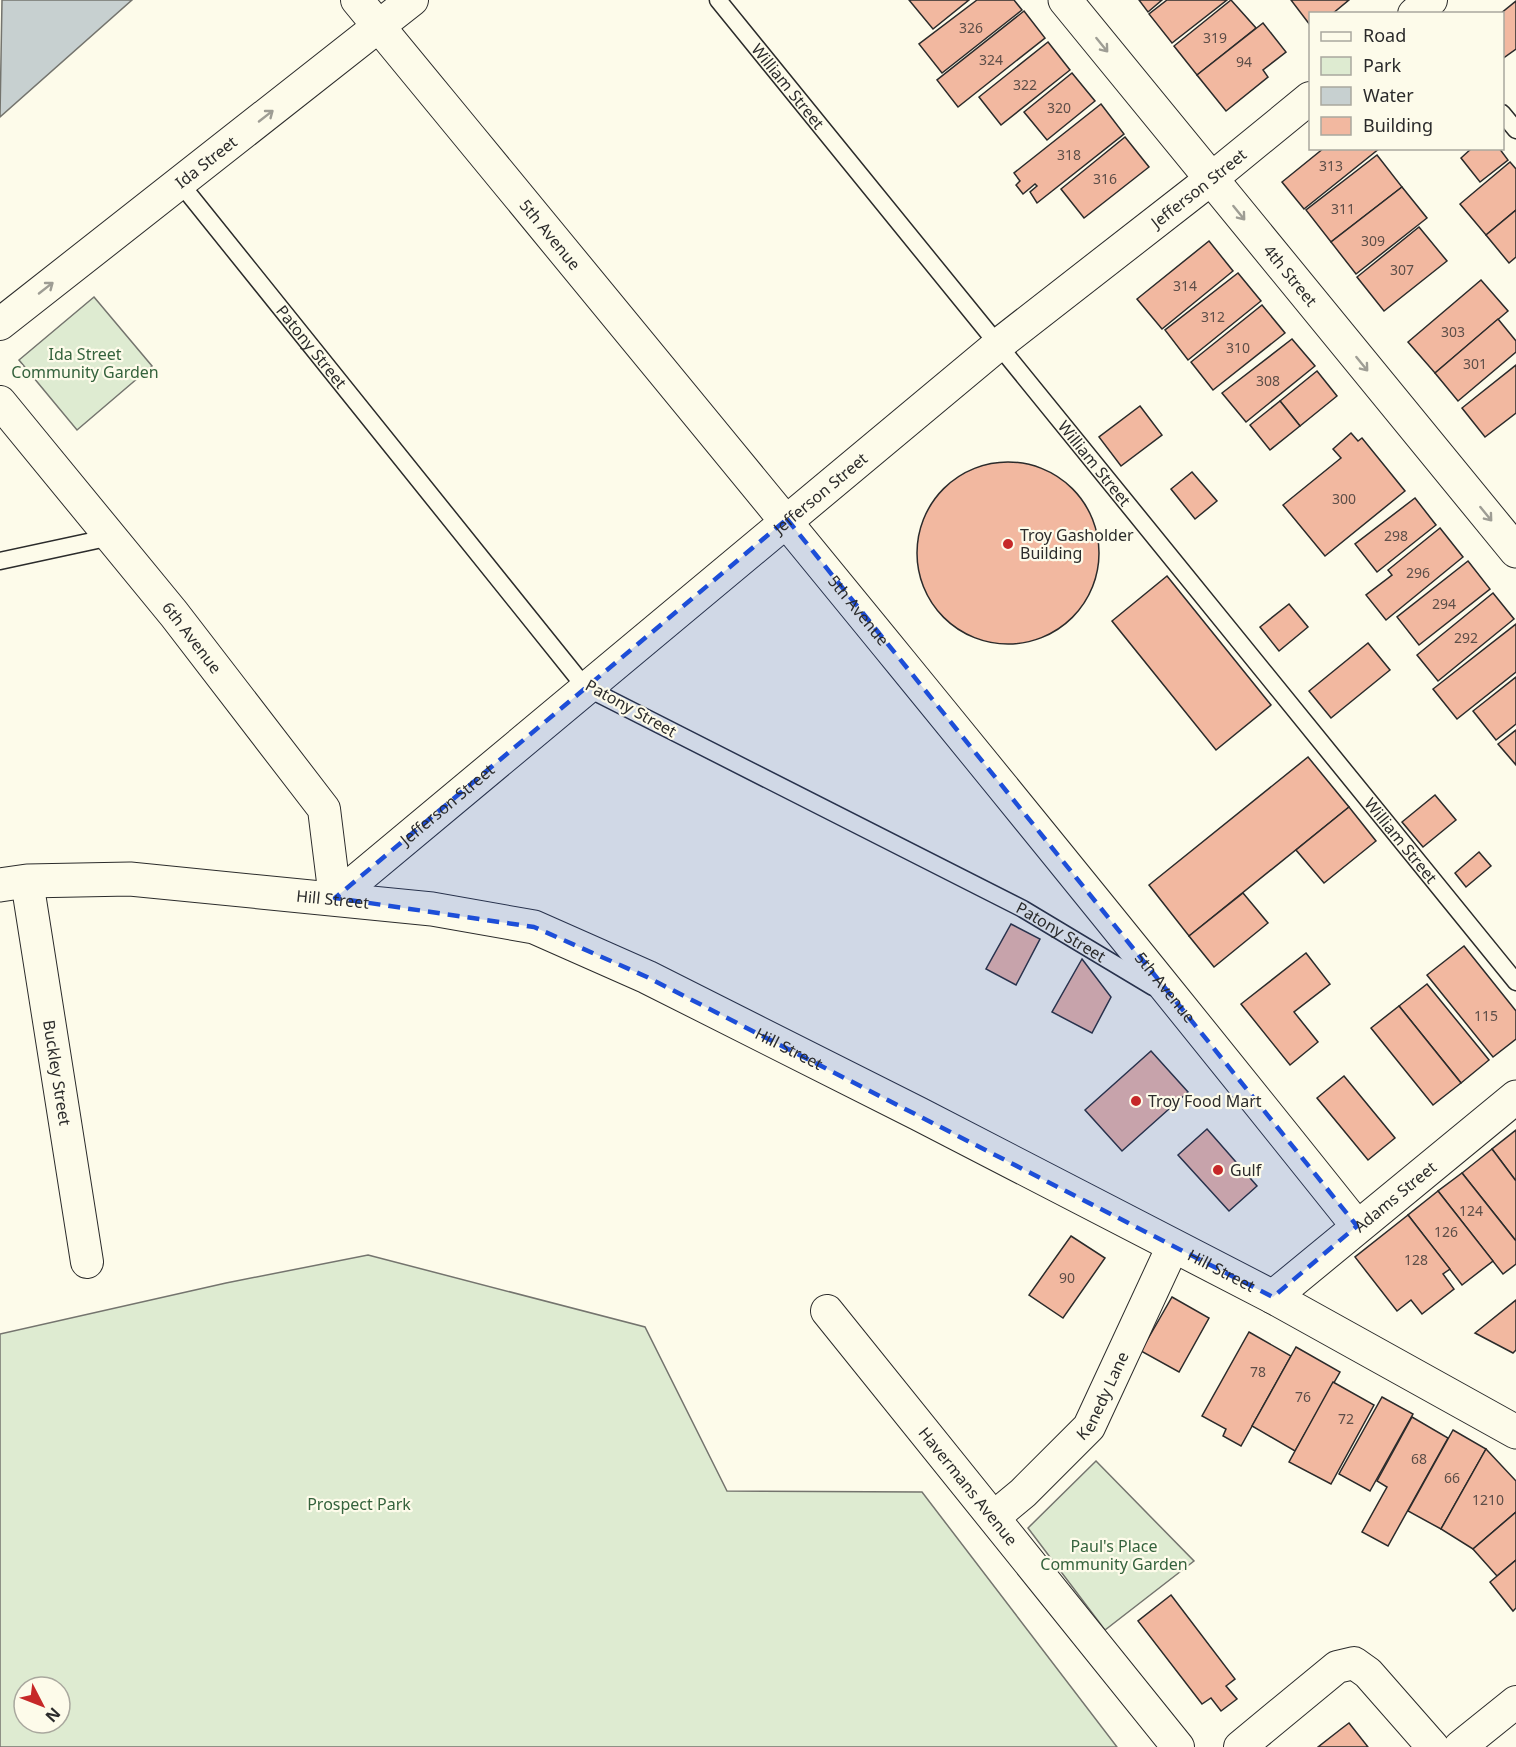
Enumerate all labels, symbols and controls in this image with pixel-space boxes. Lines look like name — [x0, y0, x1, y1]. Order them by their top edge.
legend — [1309, 12, 1504, 150]
house number: 326 — [959, 18, 983, 37]
text: Road — [1363, 23, 1406, 47]
house number: 319 — [1203, 28, 1227, 47]
one-way arrow — [1096, 37, 1109, 53]
street label: William Street — [747, 39, 830, 134]
house number: 324 — [979, 50, 1003, 69]
house number: 94 — [1236, 52, 1252, 71]
text: Park — [1363, 53, 1401, 77]
house number: 322 — [1013, 75, 1037, 94]
text: Water — [1363, 83, 1414, 107]
house number: 320 — [1047, 98, 1071, 117]
one-way arrow — [257, 109, 273, 122]
text: Building — [1363, 113, 1433, 137]
street label: Ida Street — [170, 131, 242, 193]
street label: Jefferson Street — [1145, 143, 1251, 234]
house number: 318 — [1057, 145, 1081, 164]
house number: 313 — [1319, 156, 1343, 175]
house number: 316 — [1093, 169, 1117, 188]
street label: 5th Avenue — [515, 195, 586, 275]
house number: 311 — [1331, 199, 1355, 218]
one-way arrow — [1232, 205, 1245, 221]
house number: 309 — [1361, 231, 1385, 250]
street label: 4th Street — [1259, 240, 1322, 311]
house number: 307 — [1390, 260, 1414, 279]
house number: 314 — [1173, 276, 1197, 295]
one-way arrow — [38, 282, 54, 295]
street label: Patony Street — [271, 300, 352, 393]
house number: 312 — [1201, 307, 1225, 326]
house number: 303 — [1441, 322, 1465, 341]
house number: 310 — [1226, 338, 1250, 357]
park label: Ida Street Community Garden — [11, 343, 159, 383]
house number: 301 — [1463, 354, 1487, 373]
one-way arrow — [1356, 355, 1369, 371]
house number: 308 — [1256, 371, 1280, 390]
street label: William Street — [1053, 416, 1136, 511]
street label: Jefferson Street — [767, 447, 872, 540]
house number: 300 — [1332, 489, 1356, 508]
one-way arrow — [1479, 506, 1492, 522]
place label: Troy Gasholder Building — [1020, 524, 1134, 564]
house number: 298 — [1384, 526, 1408, 545]
marker: Troy Gasholder Building — [1001, 537, 1015, 551]
house number: 296 — [1406, 563, 1430, 582]
street label: 5th Avenue — [823, 570, 894, 650]
house number: 294 — [1432, 594, 1456, 613]
street label: 6th Avenue — [157, 597, 227, 678]
house number: 292 — [1454, 628, 1478, 647]
street label: Patony Street — [581, 674, 681, 742]
street label: Jefferson Street — [394, 759, 499, 851]
street label: William Street — [1360, 793, 1443, 888]
street label: Hill Street — [295, 885, 370, 914]
street label: Patony Street — [1013, 896, 1110, 967]
street label: 5th Avenue — [1130, 947, 1201, 1027]
house number: 115 — [1474, 1006, 1498, 1025]
street label: Buckley Street — [38, 1018, 76, 1127]
street label: Hill Street — [751, 1022, 827, 1075]
place label: Troy Food Mart — [1148, 1090, 1262, 1112]
marker: Troy Food Mart — [1129, 1094, 1143, 1108]
street label: Adams Street — [1349, 1156, 1441, 1237]
place label: Gulf — [1230, 1159, 1263, 1181]
marker: Gulf — [1211, 1163, 1225, 1177]
house number: 124 — [1459, 1201, 1483, 1220]
house number: 126 — [1434, 1222, 1458, 1241]
street label: Hill Street — [1184, 1244, 1259, 1297]
house number: 128 — [1404, 1250, 1428, 1269]
house number: 90 — [1059, 1268, 1075, 1287]
street label: Kenedy Lane — [1071, 1348, 1134, 1445]
house number: 78 — [1250, 1362, 1266, 1381]
house number: 76 — [1295, 1387, 1311, 1406]
house number: 72 — [1338, 1409, 1354, 1428]
street label: Havermans Avenue — [914, 1422, 1023, 1550]
house number: 68 — [1411, 1449, 1427, 1468]
house number: 66 — [1444, 1468, 1460, 1487]
house number: 1210 — [1472, 1490, 1504, 1509]
park label: Prospect Park — [307, 1493, 411, 1515]
park label: Paul's Place Community Garden — [1040, 1535, 1188, 1575]
north arrow — [12, 1675, 72, 1735]
text: N — [41, 1703, 66, 1727]

